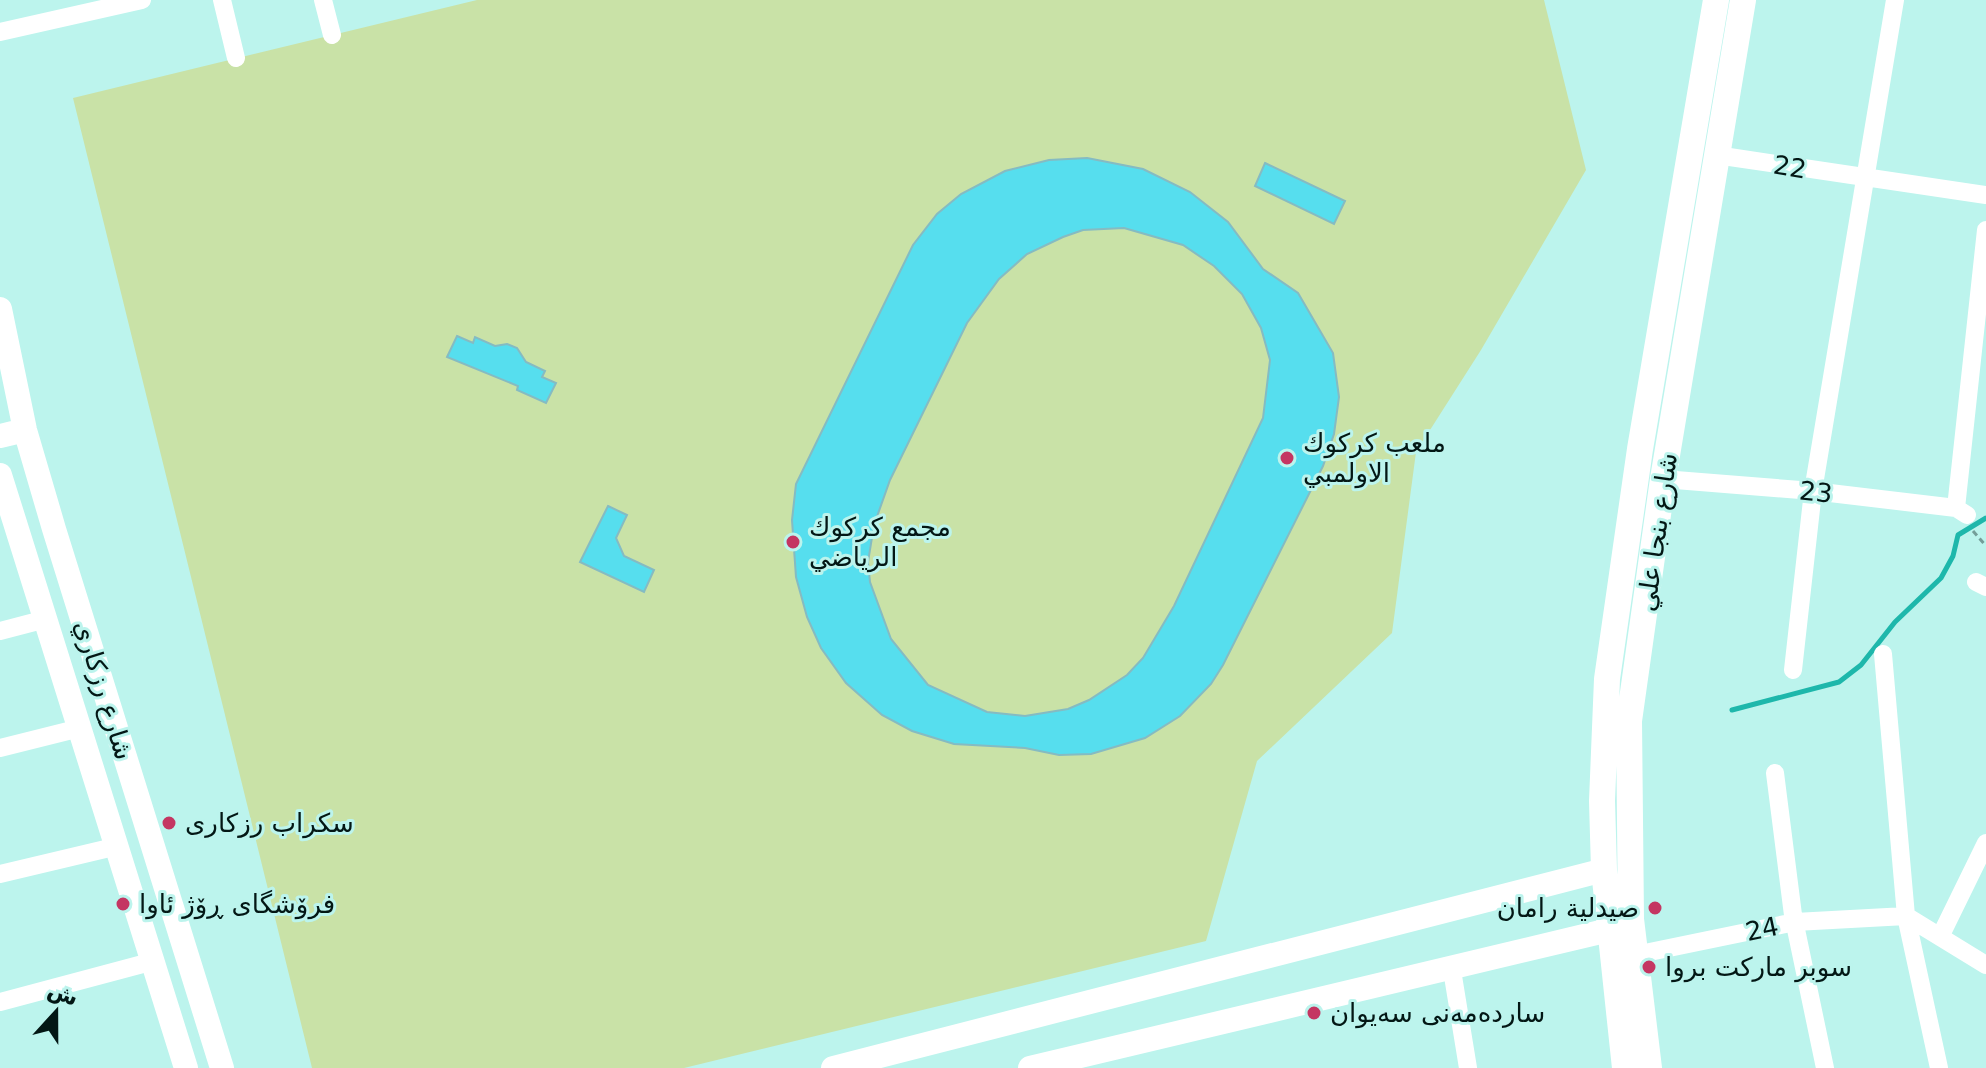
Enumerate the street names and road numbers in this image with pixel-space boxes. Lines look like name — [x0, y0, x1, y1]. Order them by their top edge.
street label: 22 — [1771, 150, 1809, 184]
street label: شارع بنجا علي — [1631, 451, 1683, 613]
street label: 23 — [1798, 475, 1834, 509]
street label: شارع رزكاري — [69, 617, 139, 763]
street label: 24 — [1743, 911, 1781, 947]

